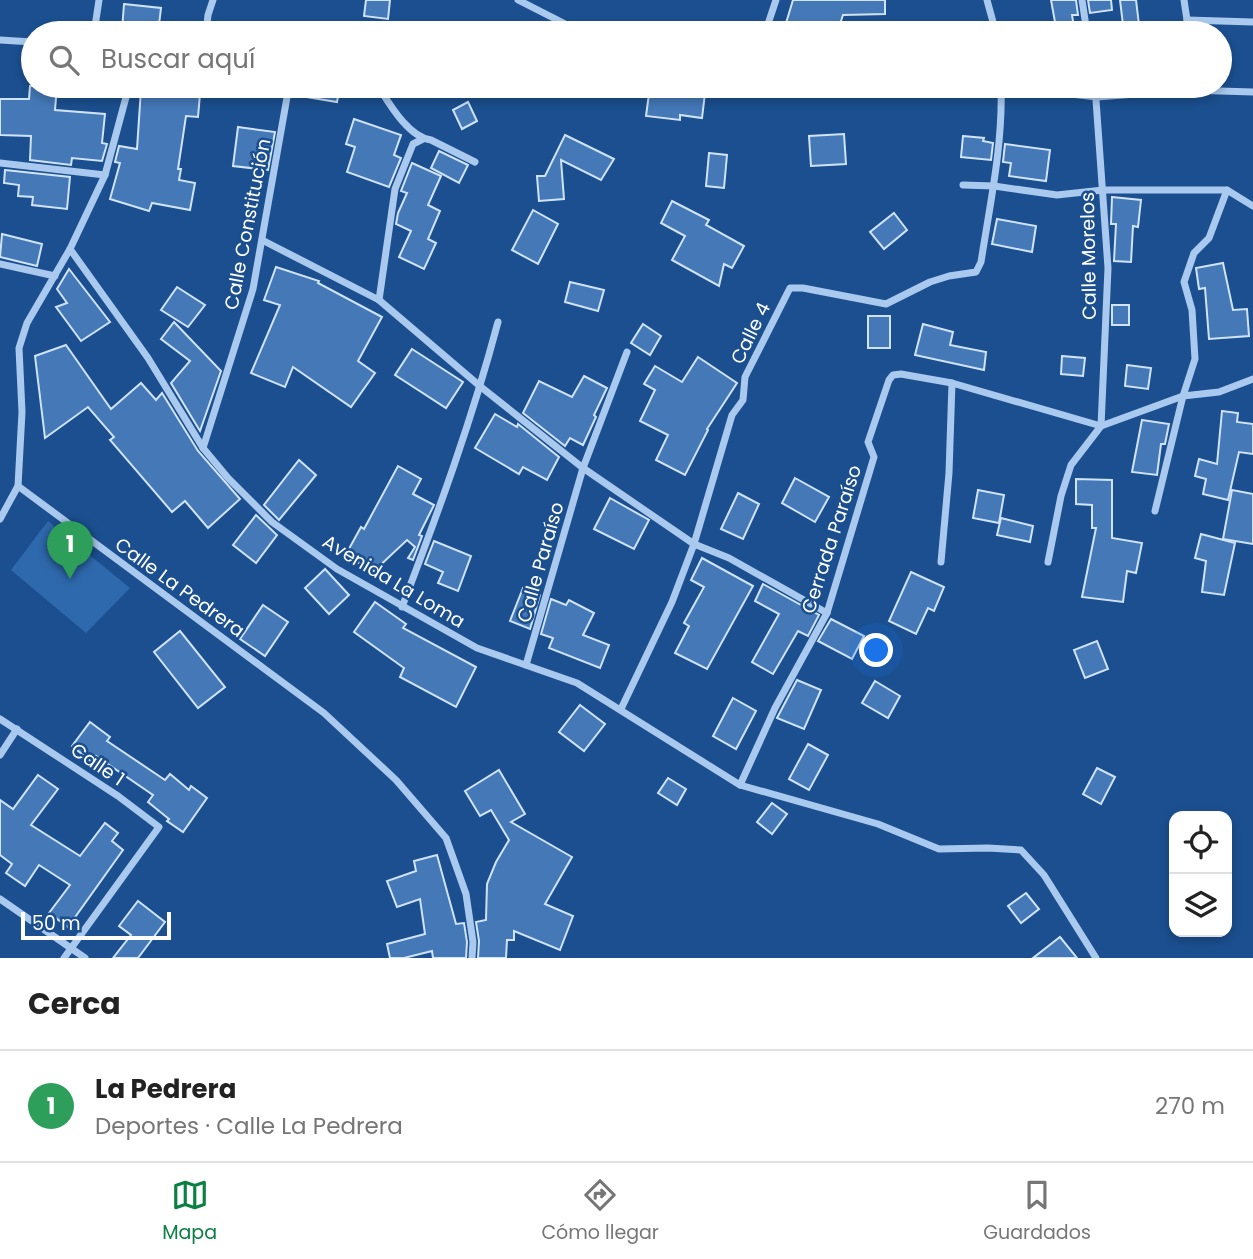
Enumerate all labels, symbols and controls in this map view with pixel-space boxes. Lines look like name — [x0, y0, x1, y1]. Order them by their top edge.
search box — [21, 21, 1232, 98]
icon: search — [45, 41, 83, 79]
text: Buscar aquí — [101, 41, 255, 77]
street label: Calle Constitución — [218, 136, 277, 312]
street label: Calle Morelos — [1074, 192, 1103, 320]
street label: Calle 4 — [724, 298, 777, 369]
street label: Cerrada Paraíso — [795, 461, 868, 617]
street label: Calle Paraíso — [510, 499, 571, 626]
pin: 1 — [47, 521, 93, 579]
street label: Avenida La Loma — [317, 528, 470, 635]
street label: Calle La Pedrera — [109, 531, 250, 644]
your location — [859, 633, 893, 667]
street label: Calle 1 — [65, 737, 130, 792]
map controls — [1169, 811, 1232, 937]
button: locate — [1169, 811, 1232, 874]
button: layers — [1169, 874, 1232, 937]
scale bar — [21, 909, 172, 941]
text: 50 m — [32, 910, 81, 937]
text: Cerca — [28, 982, 121, 1025]
text: La Pedrera — [95, 1071, 236, 1107]
text: 1 — [47, 1090, 55, 1122]
text: 270 m — [1155, 1090, 1225, 1122]
text: Deportes · Calle La Pedrera — [95, 1110, 403, 1142]
tab: Mapa — [162, 1176, 217, 1247]
tab: Cómo llegar — [541, 1176, 659, 1247]
tab: Guardados — [983, 1176, 1091, 1247]

